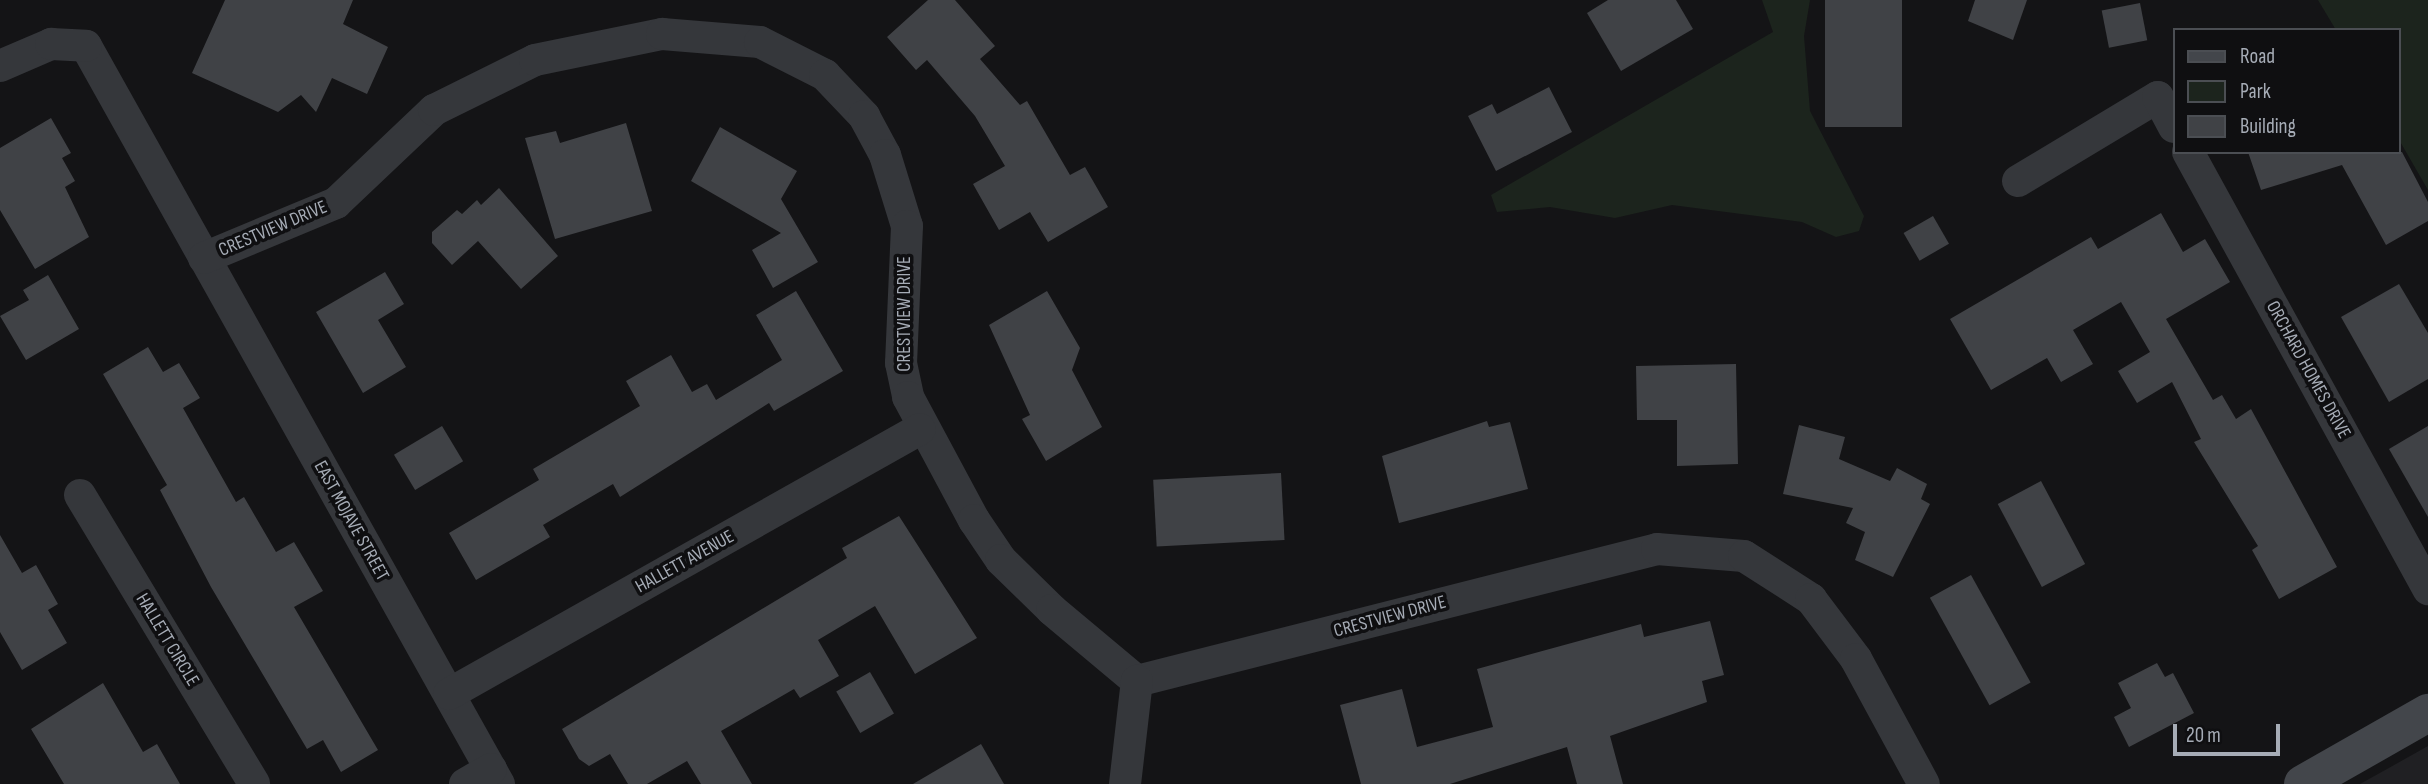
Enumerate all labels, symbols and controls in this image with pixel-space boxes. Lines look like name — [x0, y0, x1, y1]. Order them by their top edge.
legend — [2172, 28, 2400, 154]
text: Road — [2240, 44, 2275, 69]
text: Park — [2240, 79, 2271, 104]
text: Building — [2240, 114, 2296, 139]
street label: CRESTVIEW DRIVE — [215, 196, 331, 262]
street label: CRESTVIEW DRIVE — [894, 256, 916, 372]
street label: ORCHARD HOMES DRIVE — [2261, 297, 2355, 443]
street label: EAST MOJAVE STREET — [309, 457, 393, 585]
street label: HALLETT AVENUE — [632, 526, 738, 598]
street label: HALLETT CIRCLE — [130, 590, 204, 690]
street label: CRESTVIEW DRIVE — [1331, 591, 1449, 643]
scale bar — [2176, 710, 2283, 754]
text: 20 m — [2186, 723, 2221, 748]

